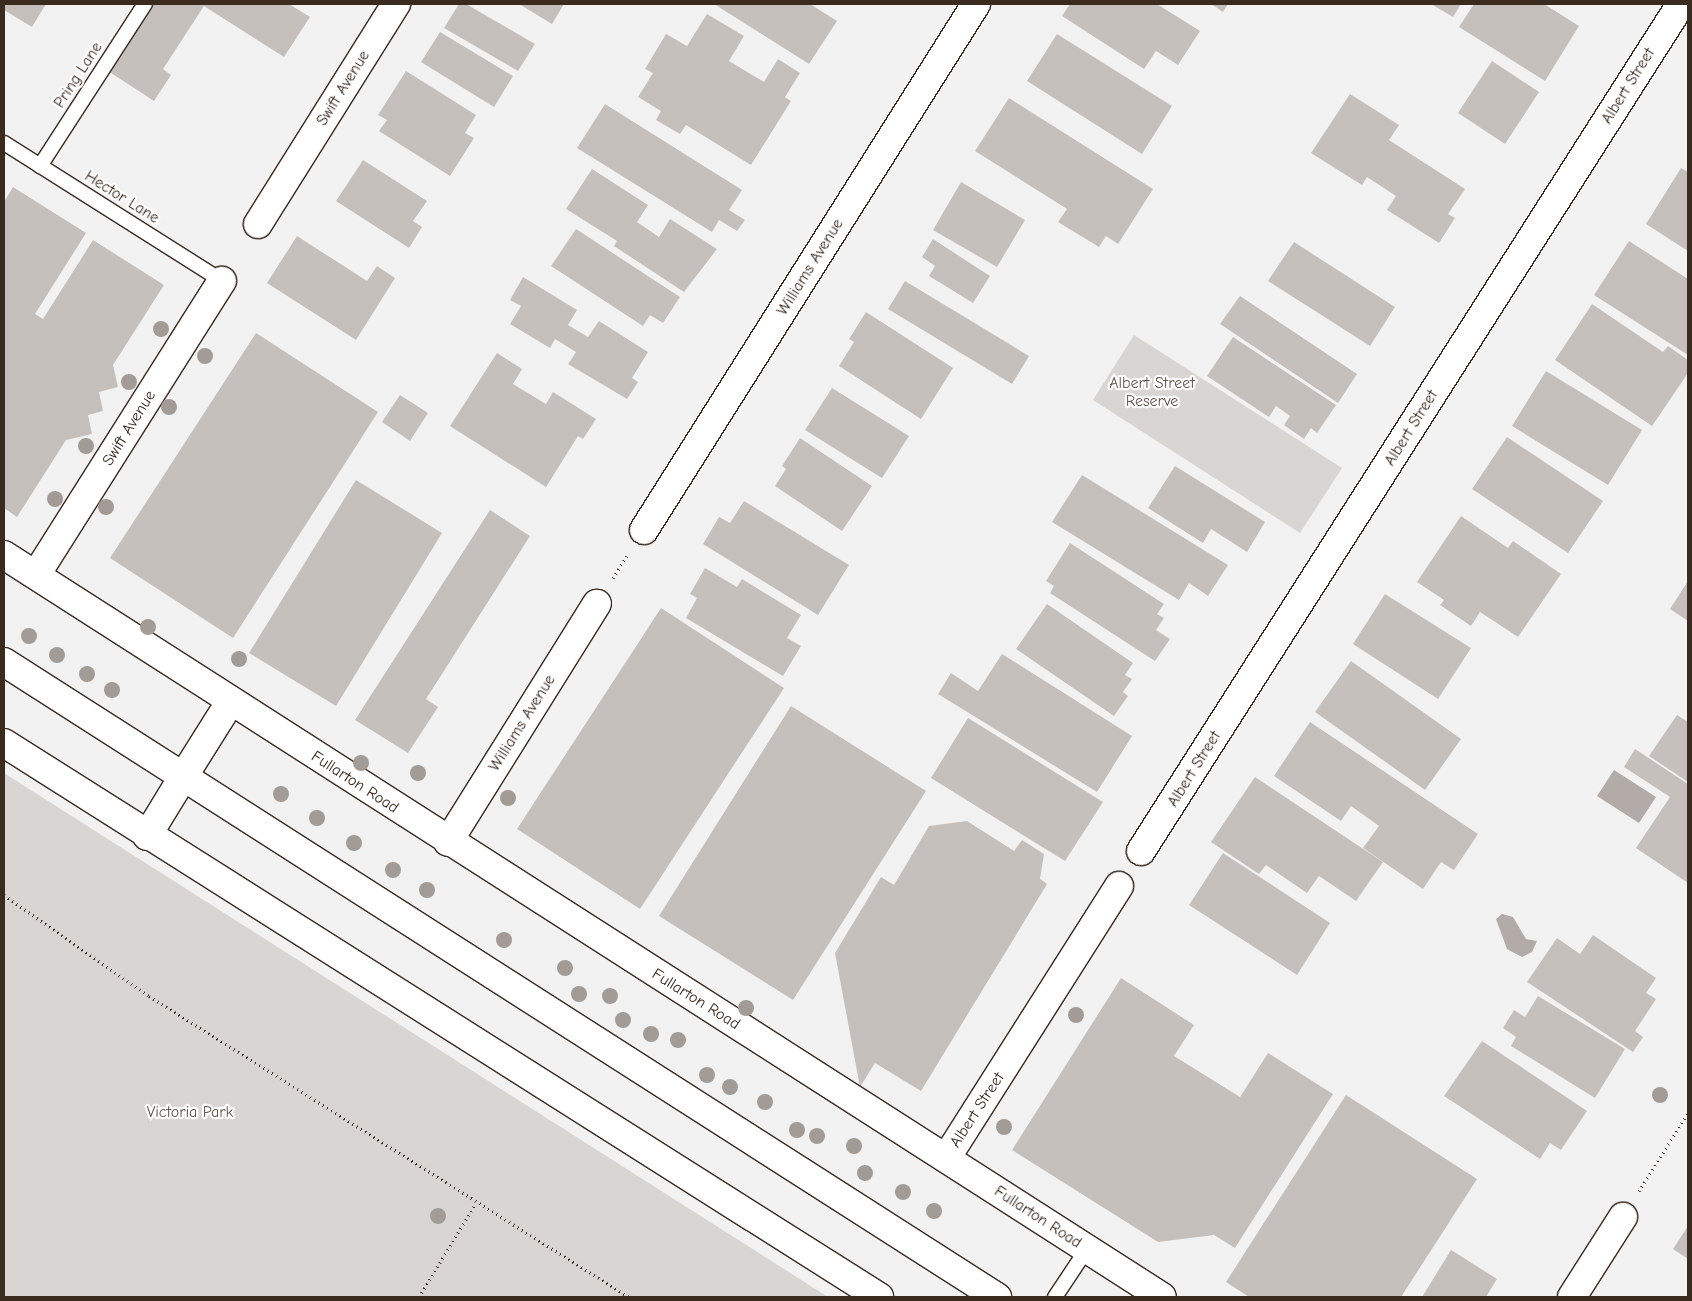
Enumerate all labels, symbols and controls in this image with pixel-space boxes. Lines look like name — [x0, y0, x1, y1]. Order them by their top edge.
street label: Pring Lane — [50, 39, 106, 111]
street label: Albert Street — [1597, 45, 1659, 127]
street label: Swift Avenue — [312, 47, 374, 129]
street label: Hector Lane — [81, 166, 163, 228]
street label: Williams Avenue — [773, 215, 847, 319]
park label: Albert Street Reserve — [1109, 373, 1195, 411]
street label: Swift Avenue — [98, 387, 160, 469]
street label: Albert Street — [1380, 387, 1442, 469]
street label: Williams Avenue — [485, 671, 559, 775]
street label: Albert Street — [1163, 728, 1225, 810]
street label: Fullarton Road — [308, 747, 402, 817]
street label: Fullarton Road — [648, 964, 744, 1034]
street label: Albert Street — [946, 1069, 1008, 1151]
park label: Victoria Park — [147, 1102, 233, 1122]
street label: Fullarton Road — [991, 1182, 1085, 1252]

